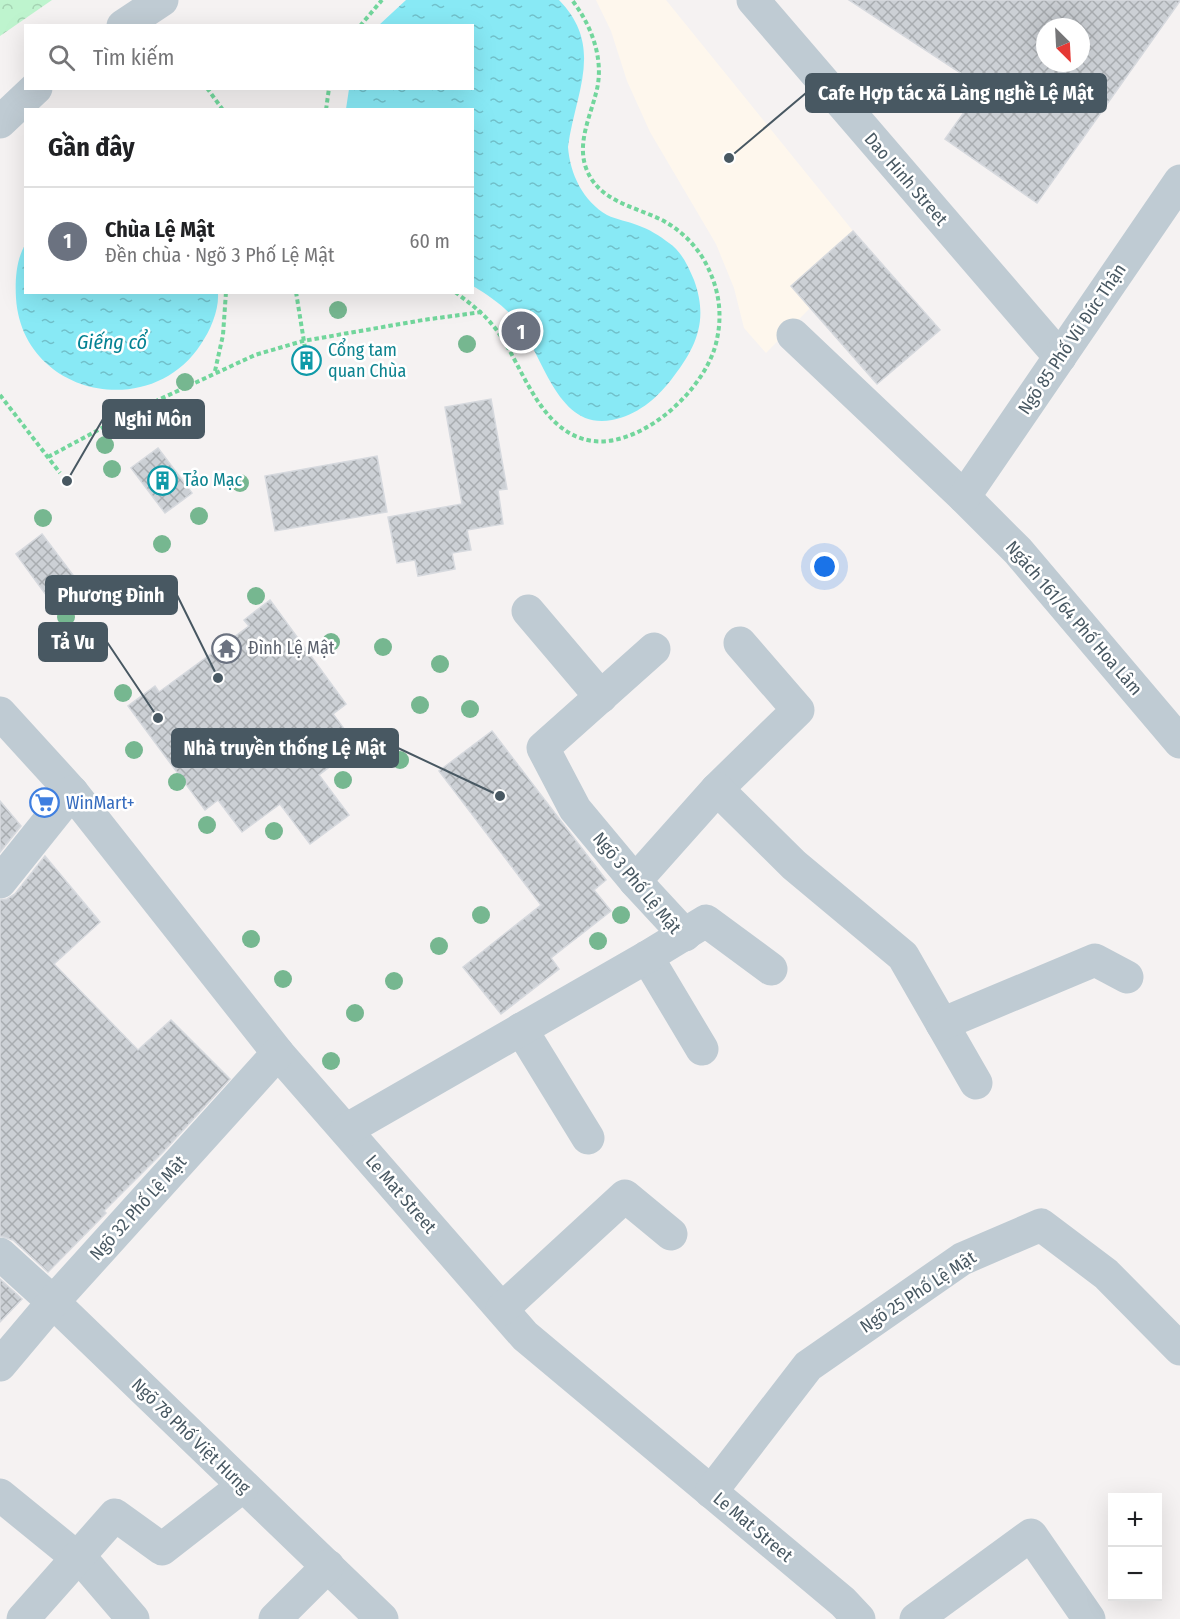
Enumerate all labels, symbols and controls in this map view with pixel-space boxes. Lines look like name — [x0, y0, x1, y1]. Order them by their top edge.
north arrow — [1036, 18, 1090, 72]
search box — [24, 24, 474, 90]
icon: search — [45, 41, 78, 74]
text: Tìm kiếm — [93, 44, 174, 71]
callout: Cafe Hợp tác xã Làng nghề Lệ Mật — [806, 74, 1106, 112]
text: Cafe Hợp tác xã Làng nghề Lệ Mật — [818, 80, 1095, 105]
street label: Dao Hinh Street — [860, 128, 952, 230]
text: Gần đây — [48, 132, 135, 163]
text: Chùa Lệ Mật — [105, 216, 215, 243]
text: 1 — [63, 229, 72, 253]
text: 60 m — [410, 229, 450, 253]
text: Đền chùa · Ngõ 3 Phố Lệ Mật — [105, 243, 335, 267]
street label: Ngõ 85 Phố Vũ Đức Thận — [1013, 259, 1131, 419]
pin: 1 — [502, 308, 540, 354]
water label: Giếng cổ — [77, 328, 149, 354]
place label: Cổng tam quan Chùa — [328, 338, 406, 382]
building icon: Cổng tam quan Chùa — [291, 344, 323, 376]
callout: Nghi Môn — [103, 400, 204, 438]
text: Nghi Môn — [114, 407, 192, 431]
building icon: Tảo Mạc — [146, 464, 178, 496]
place label: Tảo Mạc — [183, 469, 243, 491]
street label: Ngách 161/64 Phố Hoa Lâm — [1001, 536, 1147, 700]
your location — [810, 552, 839, 581]
callout: Phương Đình — [46, 576, 177, 614]
text: Phương Đình — [58, 583, 164, 607]
callout: Tả Vu — [39, 623, 107, 661]
text: Tả Vu — [51, 630, 95, 654]
temple icon: Đình Lệ Mật — [211, 632, 243, 664]
place label: Đình Lệ Mật — [248, 637, 335, 659]
callout: Nhà truyền thống Lệ Mật — [172, 729, 398, 767]
text: Nhà truyền thống Lệ Mật — [184, 735, 387, 760]
supermarket icon: WinMart+ — [29, 787, 61, 819]
place label: WinMart+ — [66, 792, 135, 814]
street label: Ngõ 3 Phố Lệ Mật — [588, 828, 686, 938]
street label: Le Mat Street — [361, 1150, 441, 1238]
street label: Ngõ 32 Phố Lệ Mật — [85, 1151, 191, 1265]
street label: Ngõ 25 Phố Lệ Mật — [856, 1246, 980, 1338]
street label: Ngõ 78 Phố Việt Hưng — [127, 1374, 255, 1499]
street label: Le Mat Street — [709, 1487, 797, 1567]
map controls — [1108, 1493, 1162, 1601]
button: + — [1108, 1493, 1162, 1547]
button: − — [1108, 1547, 1162, 1601]

